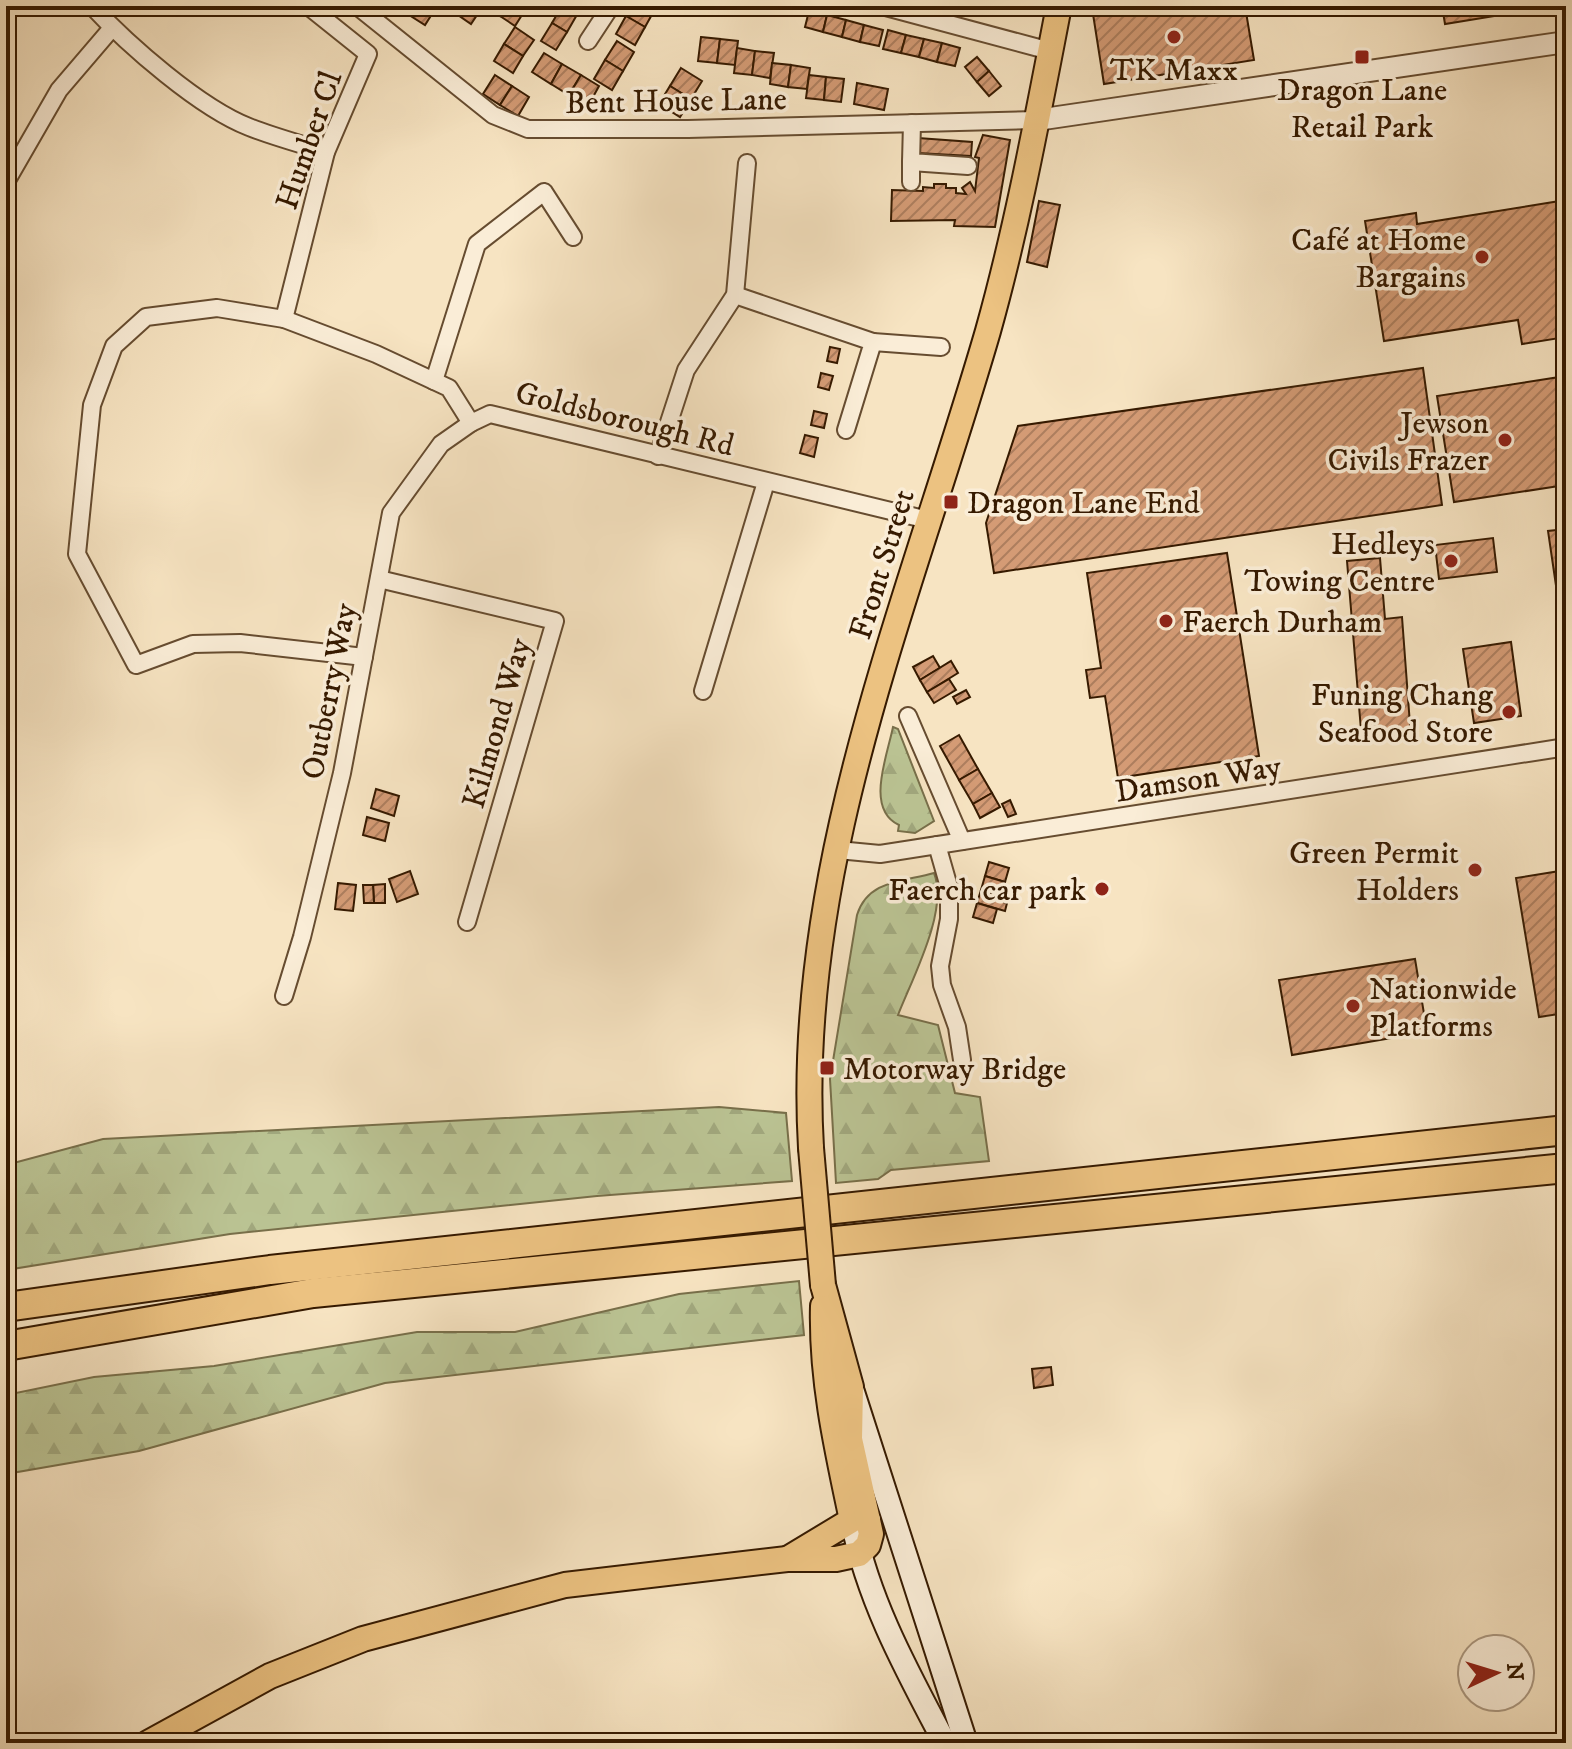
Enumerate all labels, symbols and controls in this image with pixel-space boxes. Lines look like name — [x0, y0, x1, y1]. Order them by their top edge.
marker: TK Maxx — [1165, 28, 1183, 46]
marker: Dragon Lane Retail Park — [1353, 48, 1371, 66]
place label: TK Maxx — [1110, 51, 1238, 91]
street label: Humber Cl — [268, 66, 352, 215]
place label: Dragon Lane Retail Park — [1277, 71, 1447, 148]
street label: Bent House Lane — [565, 80, 787, 124]
place label: Café at Home Bargains — [1291, 221, 1466, 298]
marker: Café at Home Bargains — [1473, 248, 1491, 266]
street label: Goldsborough Rd — [511, 373, 738, 466]
place label: Jewson Civils Frazer — [1328, 404, 1489, 481]
marker: Jewson Civils Frazer — [1496, 431, 1514, 449]
place label: Dragon Lane End — [967, 484, 1200, 524]
street label: Front Street — [841, 485, 925, 644]
marker: Dragon Lane End — [942, 493, 960, 511]
place label: Hedleys Towing Centre — [1244, 525, 1435, 602]
marker: Hedleys Towing Centre — [1442, 552, 1460, 570]
street label: Outberry Way — [293, 599, 367, 783]
place label: Faerch Durham — [1182, 603, 1382, 643]
marker: Faerch Durham — [1157, 612, 1175, 630]
street label: Kilmond Way — [455, 633, 542, 813]
place label: Funing Chang Seafood Store — [1311, 676, 1493, 753]
marker: Funing Chang Seafood Store — [1500, 703, 1518, 721]
street label: Damson Way — [1113, 747, 1285, 813]
place label: Green Permit Holders — [1289, 834, 1459, 911]
marker: Green Permit Holders — [1466, 861, 1484, 879]
place label: Faerch car park — [888, 871, 1086, 911]
marker: Faerch car park — [1093, 880, 1111, 898]
place label: Nationwide Platforms — [1369, 970, 1517, 1047]
marker: Nationwide Platforms — [1344, 997, 1362, 1015]
place label: Motorway Bridge — [843, 1050, 1066, 1090]
marker: Motorway Bridge — [818, 1059, 836, 1077]
north arrow — [1456, 1633, 1536, 1713]
text: N — [1500, 1662, 1529, 1682]

